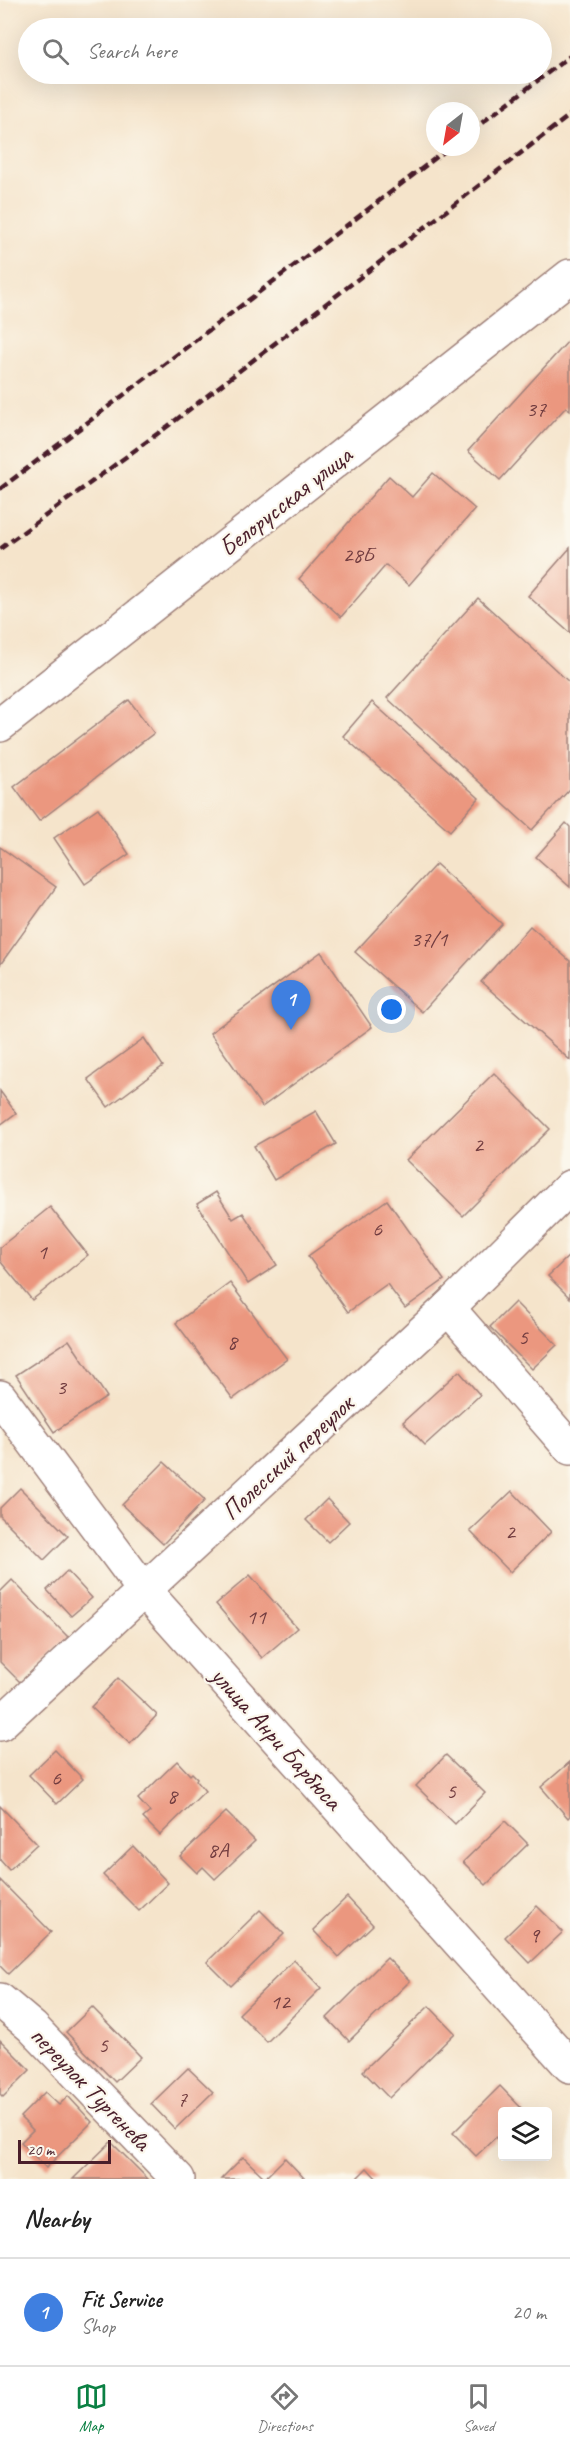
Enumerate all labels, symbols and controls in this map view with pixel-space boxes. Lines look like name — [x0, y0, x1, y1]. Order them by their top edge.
search box — [18, 18, 552, 84]
icon: search — [39, 35, 72, 68]
text: Search here — [87, 37, 177, 65]
north arrow — [426, 102, 480, 156]
house number: 37 — [526, 395, 547, 423]
street label: Белорусская улица — [212, 438, 360, 564]
house number: 28Б — [343, 541, 377, 569]
house number: 37/1 — [411, 925, 449, 953]
pin: 1 — [272, 980, 310, 1030]
your location — [377, 995, 406, 1024]
house number: 2 — [473, 1131, 485, 1159]
house number: 6 — [372, 1215, 383, 1243]
house number: 1 — [37, 1238, 48, 1266]
house number: 5 — [518, 1323, 529, 1351]
house number: 8 — [227, 1328, 239, 1356]
house number: 3 — [56, 1373, 68, 1401]
street label: Полесский переулок — [214, 1386, 362, 1527]
house number: 2 — [505, 1518, 517, 1546]
house number: 11 — [246, 1603, 267, 1631]
street label: улица Анри Барбюса — [202, 1658, 351, 1818]
house number: 6 — [51, 1764, 62, 1792]
house number: 5 — [446, 1777, 457, 1805]
house number: 8 — [167, 1782, 179, 1810]
house number: 8А — [208, 1836, 229, 1864]
house number: 9 — [529, 1921, 541, 1949]
house number: 12 — [270, 1988, 292, 2016]
street label: переулок Тургенева — [23, 2019, 159, 2159]
house number: 5 — [98, 2031, 109, 2059]
house number: 7 — [177, 2085, 188, 2113]
map controls — [498, 2107, 552, 2161]
button: layers — [498, 2107, 552, 2161]
scale bar — [18, 2137, 111, 2164]
text: 20 m — [27, 2140, 54, 2160]
text: Nearby — [24, 2202, 89, 2235]
text: Fit Service — [81, 2286, 162, 2314]
text: 1 — [39, 2300, 48, 2325]
text: 20 m — [512, 2300, 546, 2325]
text: Shop — [81, 2314, 115, 2339]
tab: Map — [75, 2380, 108, 2436]
tab: Directions — [257, 2380, 313, 2436]
tab: Saved — [462, 2380, 495, 2436]

